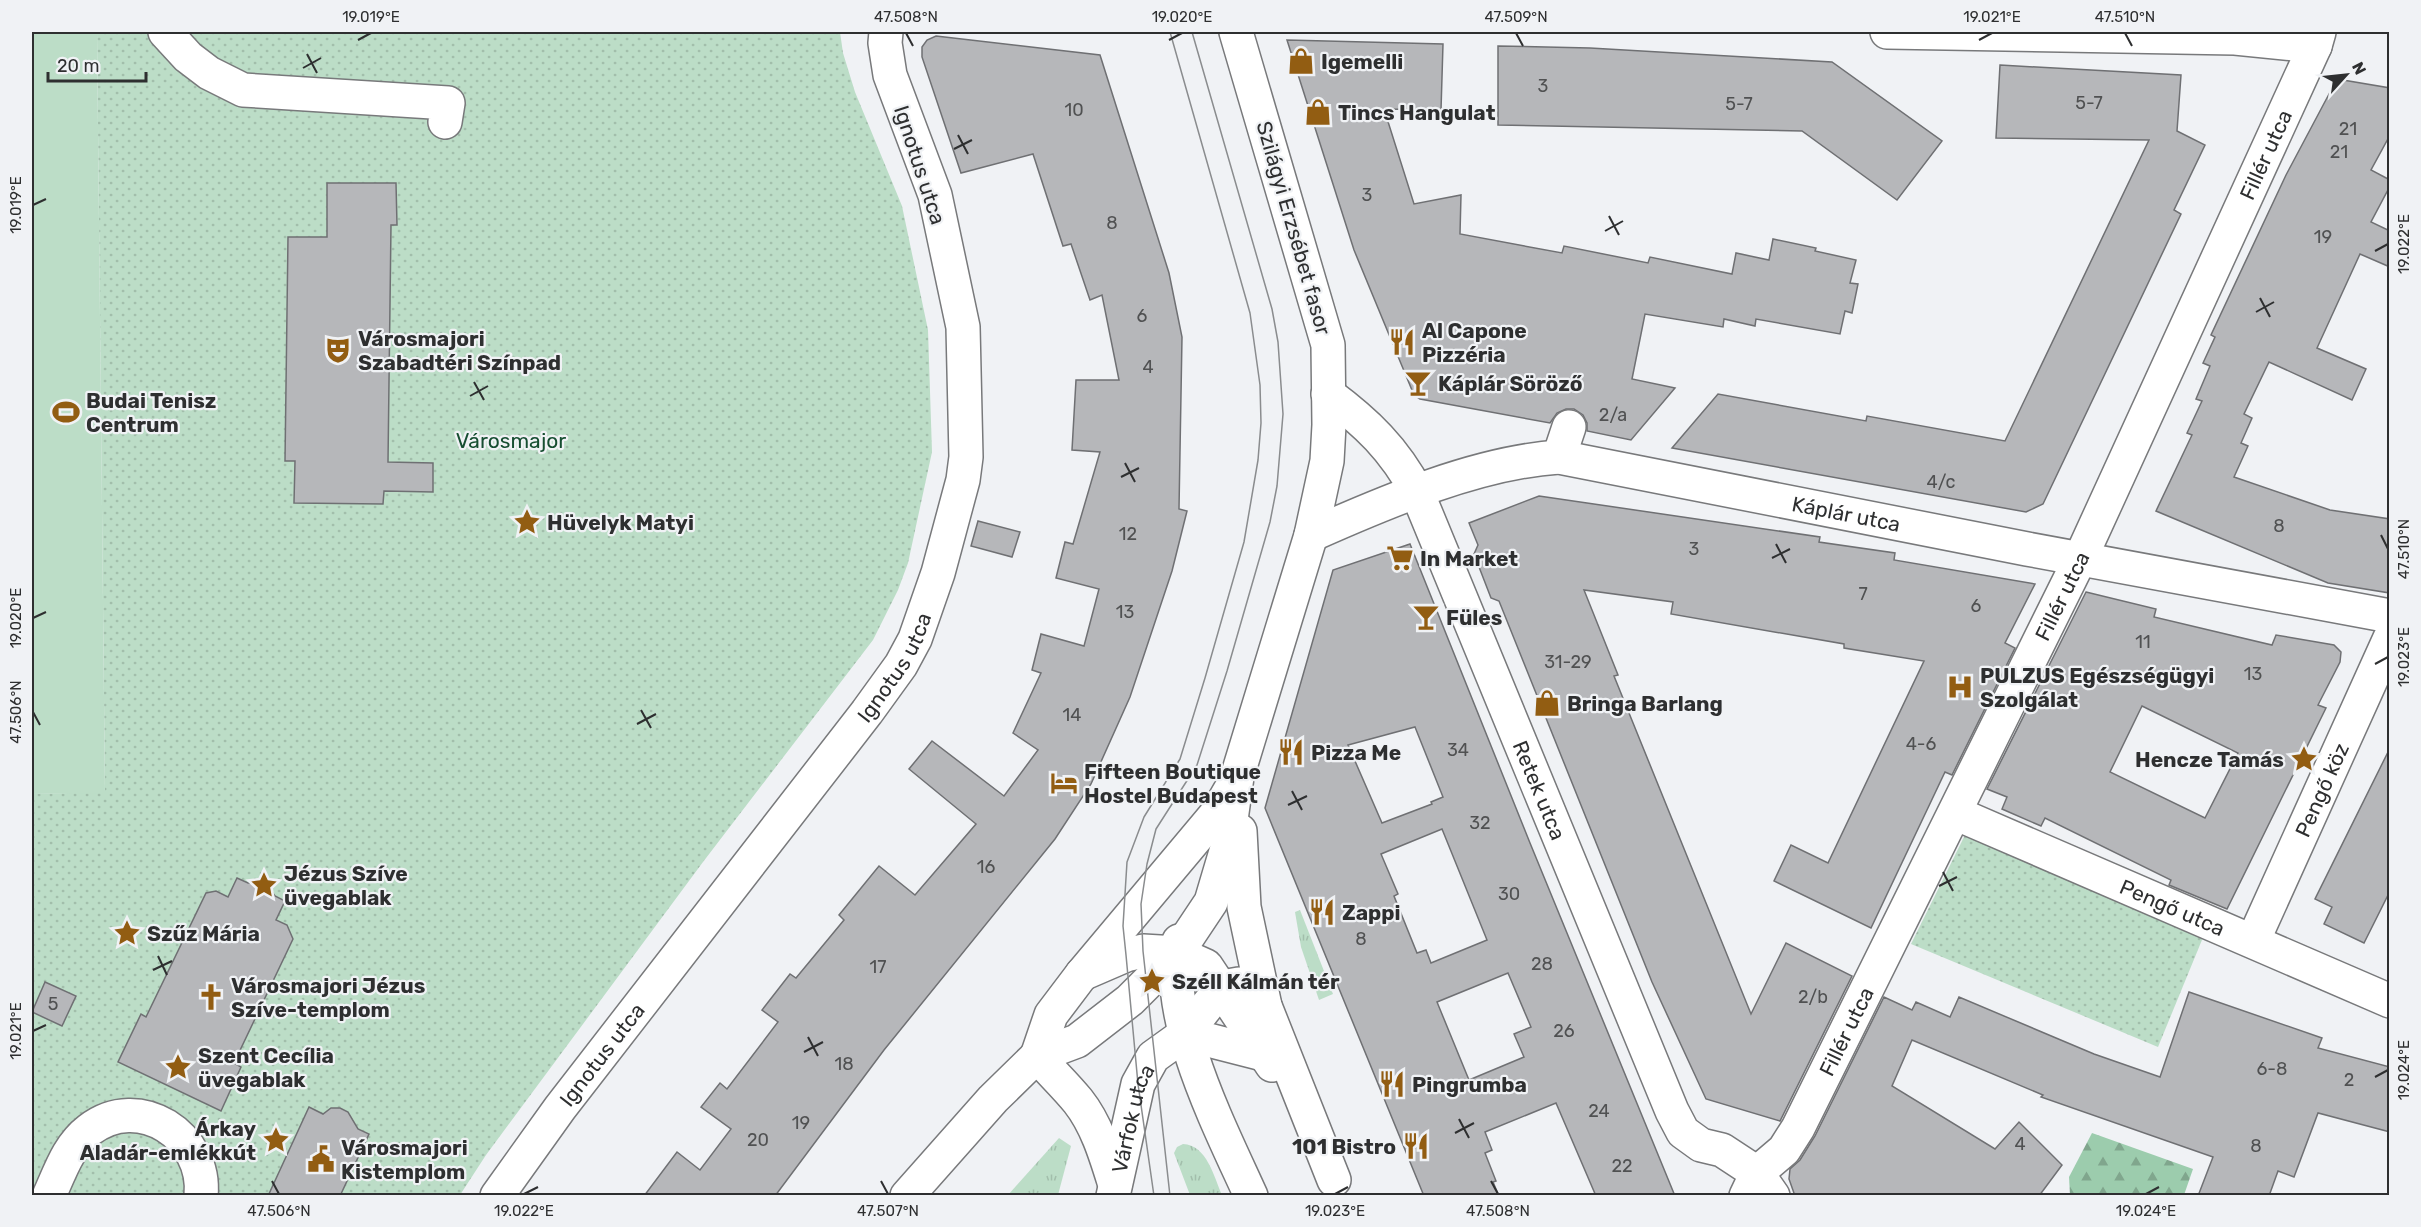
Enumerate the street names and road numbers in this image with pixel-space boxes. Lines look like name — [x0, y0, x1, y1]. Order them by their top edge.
street label: Ignotus utca — [889, 102, 951, 228]
street label: Fillér utca — [2234, 106, 2297, 203]
street label: Szilágyi Erzsébet fasor — [1252, 118, 1336, 338]
street label: Káplár utca — [1790, 491, 1903, 536]
street label: Fillér utca — [2029, 547, 2094, 644]
street label: Ignotus utca — [851, 609, 936, 727]
street label: Retek utca — [1508, 737, 1571, 843]
street label: Pengő köz — [2289, 739, 2353, 841]
street label: Pengő utca — [2116, 873, 2229, 941]
street label: Fillér utca — [1813, 983, 1878, 1080]
street label: Ignotus utca — [554, 998, 649, 1111]
street label: Várfok utca — [1106, 1059, 1159, 1175]

